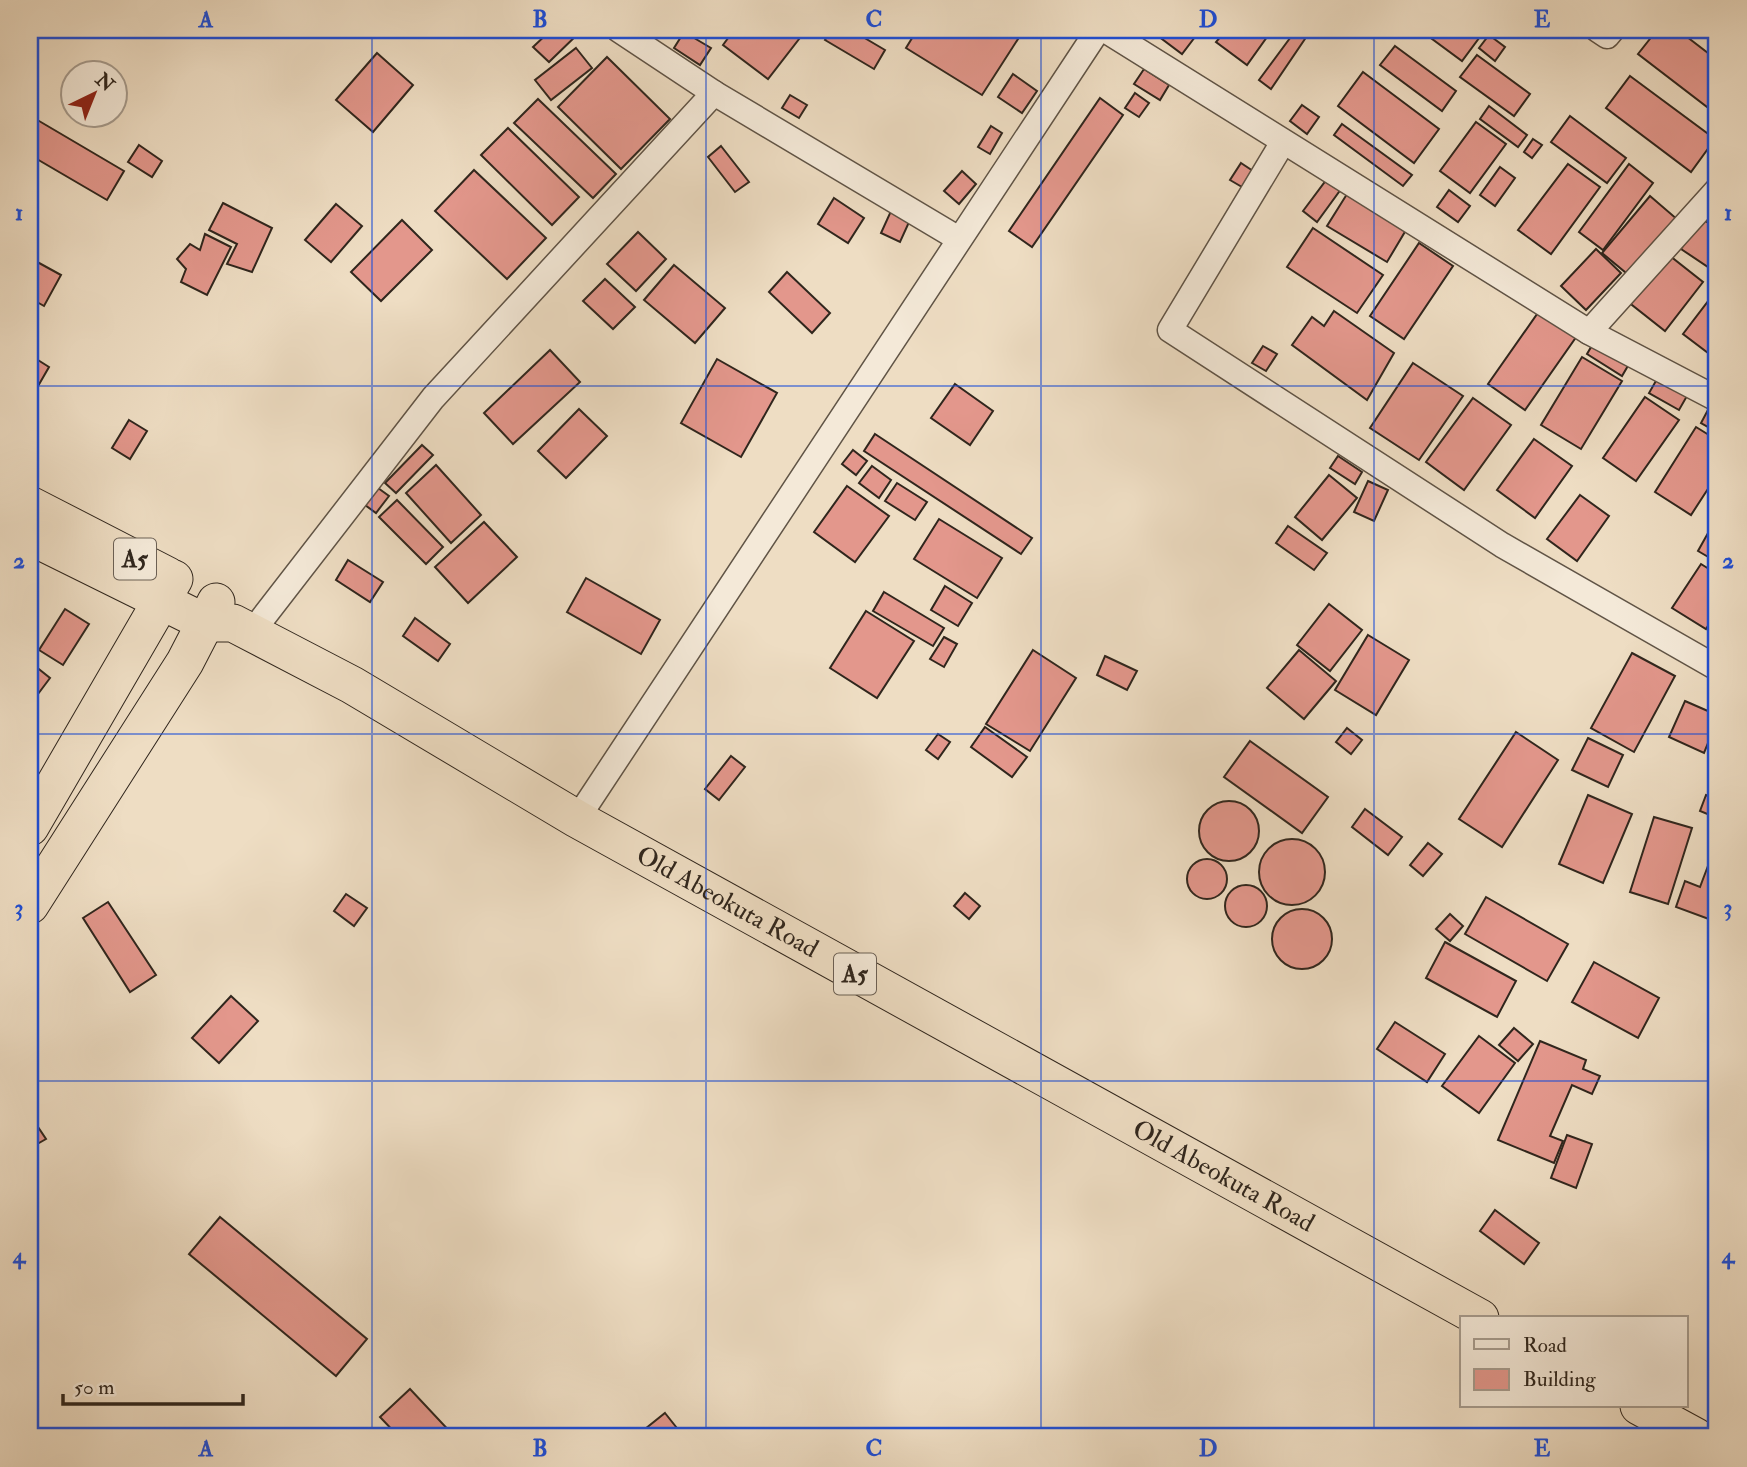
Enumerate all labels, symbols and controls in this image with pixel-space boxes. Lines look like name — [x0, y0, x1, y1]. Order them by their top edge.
text: A — [198, 5, 214, 34]
text: B — [532, 5, 548, 34]
text: C — [866, 5, 882, 34]
text: D — [1199, 5, 1217, 34]
text: E — [1534, 5, 1551, 34]
north arrow — [60, 60, 130, 130]
text: N — [90, 67, 120, 98]
text: 1 — [15, 198, 23, 227]
text: 1 — [1724, 198, 1732, 227]
road number: A5 — [114, 538, 156, 580]
text: 2 — [13, 546, 25, 575]
text: 2 — [1722, 546, 1734, 575]
street label: Old Abeokuta Road — [631, 839, 824, 965]
text: 3 — [15, 893, 23, 922]
text: 3 — [1724, 893, 1732, 922]
road number: A5 — [834, 954, 876, 994]
street label: Old Abeokuta Road — [1127, 1113, 1320, 1239]
text: 4 — [12, 1241, 27, 1270]
text: 4 — [1721, 1241, 1736, 1270]
legend — [1460, 1316, 1688, 1408]
text: Road — [1523, 1332, 1568, 1359]
scale bar — [63, 1362, 243, 1406]
text: Building — [1523, 1366, 1596, 1393]
text: 50 m — [74, 1374, 115, 1401]
text: A — [198, 1434, 214, 1463]
text: B — [532, 1434, 548, 1463]
text: C — [866, 1434, 882, 1463]
text: D — [1199, 1434, 1217, 1463]
text: E — [1534, 1434, 1551, 1463]

